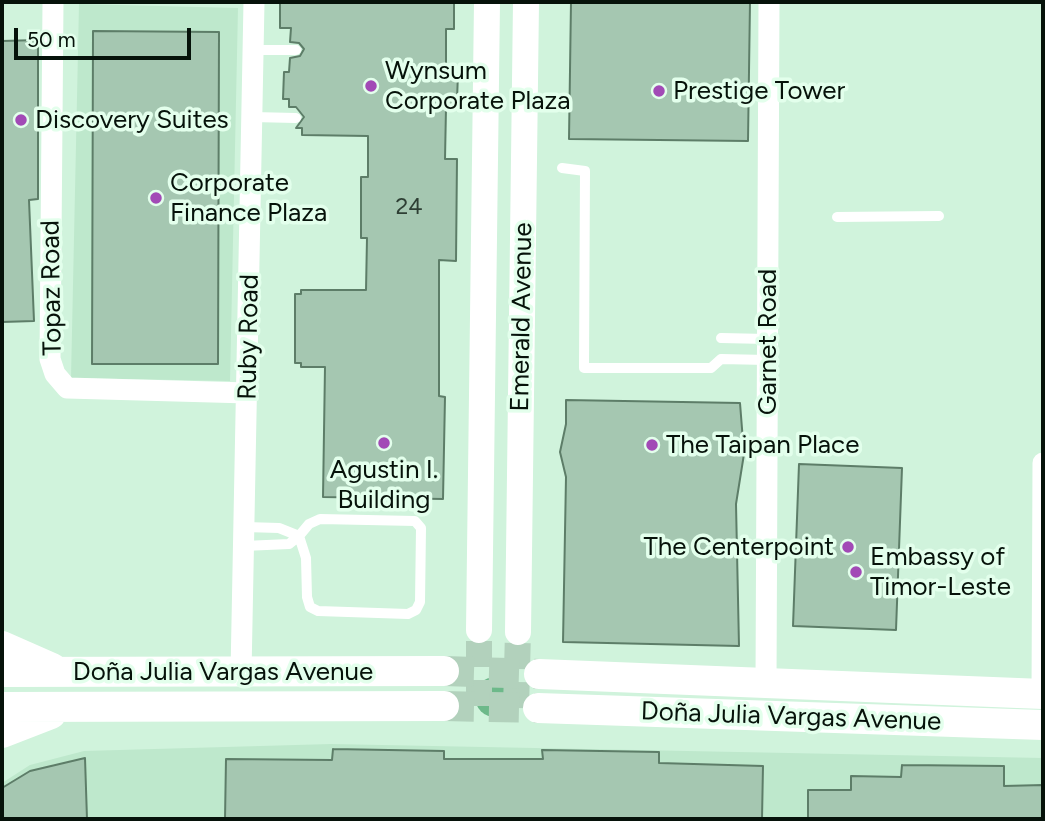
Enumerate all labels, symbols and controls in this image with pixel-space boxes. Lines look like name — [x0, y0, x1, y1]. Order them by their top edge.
scale bar — [18, 14, 194, 58]
text: 50 m — [27, 27, 76, 52]
place label: Wynsum Corporate Plaza — [385, 55, 571, 116]
place label: Prestige Tower — [673, 75, 845, 107]
marker: Wynsum Corporate Plaza — [363, 78, 379, 94]
marker: Prestige Tower — [651, 83, 667, 99]
place label: Discovery Suites — [35, 104, 229, 136]
marker: Discovery Suites — [13, 112, 29, 128]
place label: Corporate Finance Plaza — [170, 167, 327, 228]
marker: Corporate Finance Plaza — [148, 190, 164, 206]
house number: 24 — [395, 193, 423, 221]
street label: Topaz Road — [35, 220, 69, 356]
street label: Emerald Avenue — [505, 222, 539, 412]
street label: Garnet Road — [752, 269, 784, 415]
street label: Ruby Road — [232, 274, 266, 400]
place label: The Taipan Place — [666, 429, 859, 461]
marker: Agustin I. Building — [376, 435, 392, 451]
marker: The Taipan Place — [644, 437, 660, 453]
place label: Agustin I. Building — [330, 454, 438, 516]
place label: The Centerpoint — [644, 531, 834, 563]
marker: The Centerpoint — [840, 539, 856, 555]
place label: Embassy of Timor-Leste — [870, 541, 1011, 602]
marker: Embassy of Timor-Leste — [848, 564, 864, 580]
street label: Doña Julia Vargas Avenue — [73, 656, 373, 688]
street label: Doña Julia Vargas Avenue — [640, 696, 942, 738]

